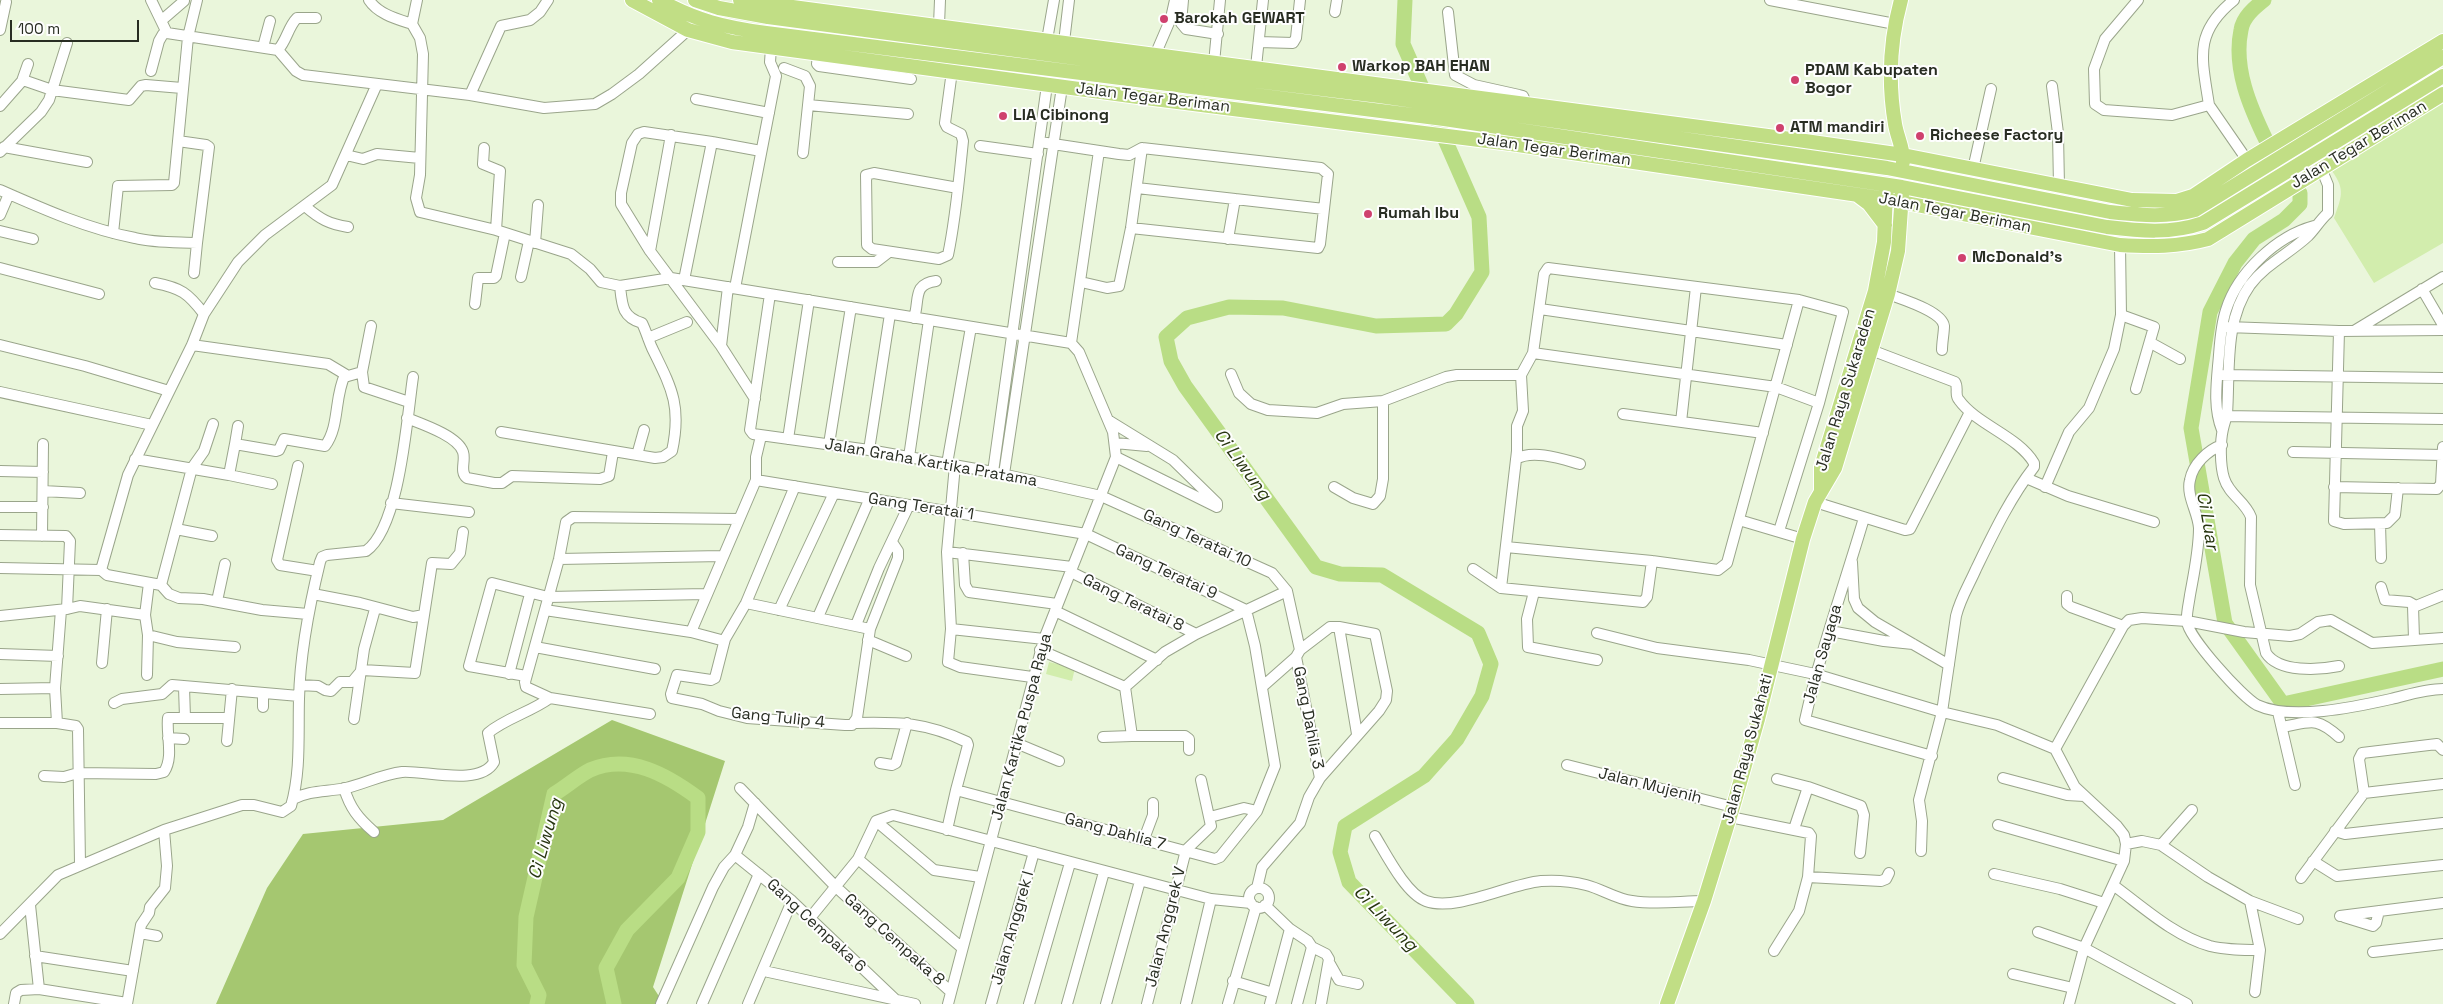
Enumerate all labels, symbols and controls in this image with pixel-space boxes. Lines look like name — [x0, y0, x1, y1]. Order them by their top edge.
place label: Barokah GEWART — [1174, 9, 1305, 29]
scale bar — [12, 10, 141, 42]
marker: Barokah GEWART — [1158, 13, 1170, 25]
text: 100 m — [18, 19, 60, 38]
place label: Warkop BAH EHAN — [1352, 57, 1490, 77]
marker: Warkop BAH EHAN — [1336, 61, 1348, 73]
place label: PDAM Kabupaten Bogor — [1805, 61, 1938, 99]
marker: PDAM Kabupaten Bogor — [1789, 74, 1801, 86]
street label: Jalan Tegar Beriman — [1075, 79, 1231, 117]
street label: Jalan Tegar Beriman — [2288, 97, 2430, 193]
place label: LIA Cibinong — [1013, 106, 1109, 126]
marker: LIA Cibinong — [997, 110, 1009, 122]
place label: ATM mandiri — [1790, 118, 1885, 138]
marker: ATM mandiri — [1774, 122, 1786, 134]
place label: Richeese Factory — [1930, 126, 2063, 146]
street label: Jalan Tegar Beriman — [1476, 130, 1632, 170]
marker: Richeese Factory — [1914, 130, 1926, 142]
street label: Jalan Tegar Beriman — [1877, 189, 2033, 237]
place label: Rumah Ibu — [1378, 204, 1459, 224]
marker: Rumah Ibu — [1362, 208, 1374, 220]
place label: McDonald's — [1972, 248, 2062, 268]
marker: McDonald's — [1956, 252, 1968, 264]
street label: Jalan Raya Sukaraden — [1812, 306, 1880, 474]
water label: Ci Liwung — [1209, 425, 1275, 505]
street label: Jalan Graha Kartika Pratama — [823, 435, 1039, 491]
street label: Gang Teratai 1 — [867, 489, 975, 525]
water label: Ci Luar — [2191, 490, 2223, 552]
street label: Gang Teratai 10 — [1140, 506, 1254, 572]
street label: Gang Teratai 9 — [1112, 540, 1220, 604]
street label: Gang Teratai 8 — [1079, 570, 1187, 636]
street label: Jalan Sayaga — [1800, 602, 1846, 706]
street label: Jalan Kartika Puspa Raya — [988, 631, 1056, 823]
street label: Gang Dahlia 3 — [1289, 665, 1327, 771]
street label: Jalan Raya Sukahati — [1719, 672, 1777, 826]
street label: Gang Tulip 4 — [730, 704, 826, 732]
street label: Jalan Mujenih — [1596, 764, 1704, 808]
water label: Ci Liwung — [524, 796, 568, 882]
street label: Gang Dahlia 7 — [1062, 809, 1168, 855]
street label: Jalan Anggrek V — [1142, 865, 1190, 989]
street label: Jalan Anggrek I — [988, 869, 1038, 987]
street label: Gang Cempaka 6 — [762, 875, 870, 977]
water label: Ci Liwung — [1348, 882, 1422, 956]
street label: Gang Cempaka 8 — [840, 890, 948, 990]

